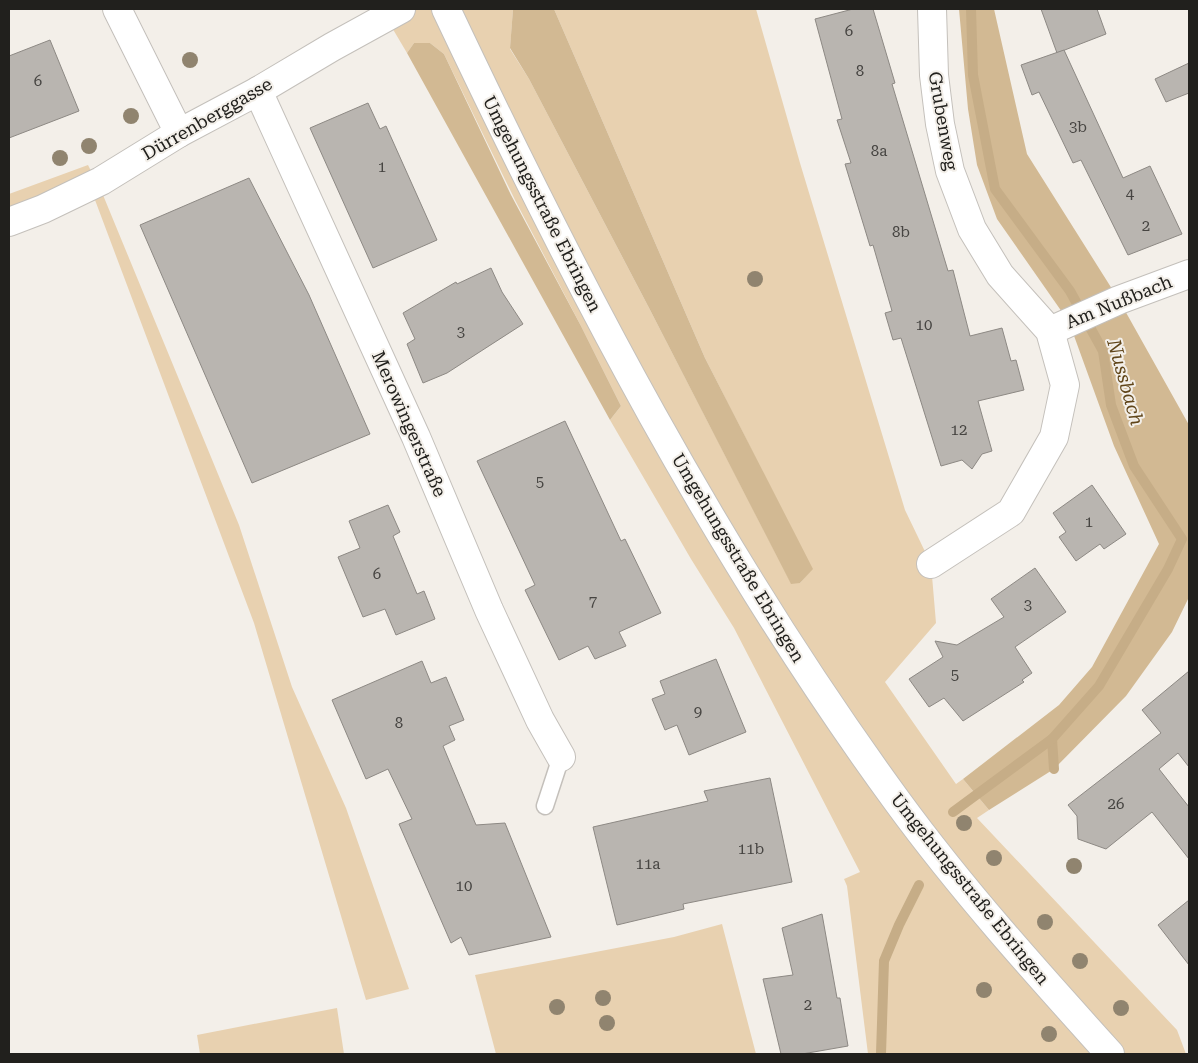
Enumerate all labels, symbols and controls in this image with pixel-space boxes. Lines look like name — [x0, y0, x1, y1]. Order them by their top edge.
house number: 6 — [845, 22, 853, 40]
house number: 8 — [856, 62, 864, 80]
street label: Grubenweg — [924, 70, 963, 173]
house number: 6 — [34, 72, 42, 90]
street label: Dürrenberggasse — [138, 73, 276, 164]
street label: Umgehungsstraße Ebringen — [479, 92, 606, 316]
house number: 3b — [1069, 118, 1087, 136]
house number: 8a — [871, 142, 887, 160]
house number: 1 — [378, 158, 386, 176]
house number: 4 — [1126, 185, 1135, 203]
house number: 2 — [1142, 217, 1150, 235]
house number: 8b — [892, 223, 910, 241]
street label: Am Nußbach — [1063, 271, 1175, 332]
house number: 10 — [916, 316, 932, 334]
house number: 3 — [457, 323, 465, 341]
water label: Nussbach — [1102, 335, 1149, 428]
street label: Merowingerstraße — [368, 348, 451, 500]
house number: 12 — [951, 421, 967, 439]
street label: Umgehungsstraße Ebringen — [668, 450, 809, 666]
house number: 5 — [536, 473, 544, 491]
house number: 1 — [1085, 513, 1093, 531]
house number: 6 — [373, 565, 381, 583]
house number: 7 — [589, 592, 597, 610]
house number: 3 — [1024, 596, 1032, 614]
house number: 5 — [951, 666, 959, 684]
house number: 9 — [694, 703, 702, 721]
house number: 8 — [395, 714, 403, 732]
street label: Umgehungsstraße Ebringen — [887, 789, 1054, 989]
house number: 26 — [1108, 795, 1124, 813]
house number: 11b — [738, 840, 764, 858]
house number: 11a — [636, 855, 660, 873]
house number: 10 — [456, 877, 472, 895]
house number: 2 — [804, 996, 812, 1014]

